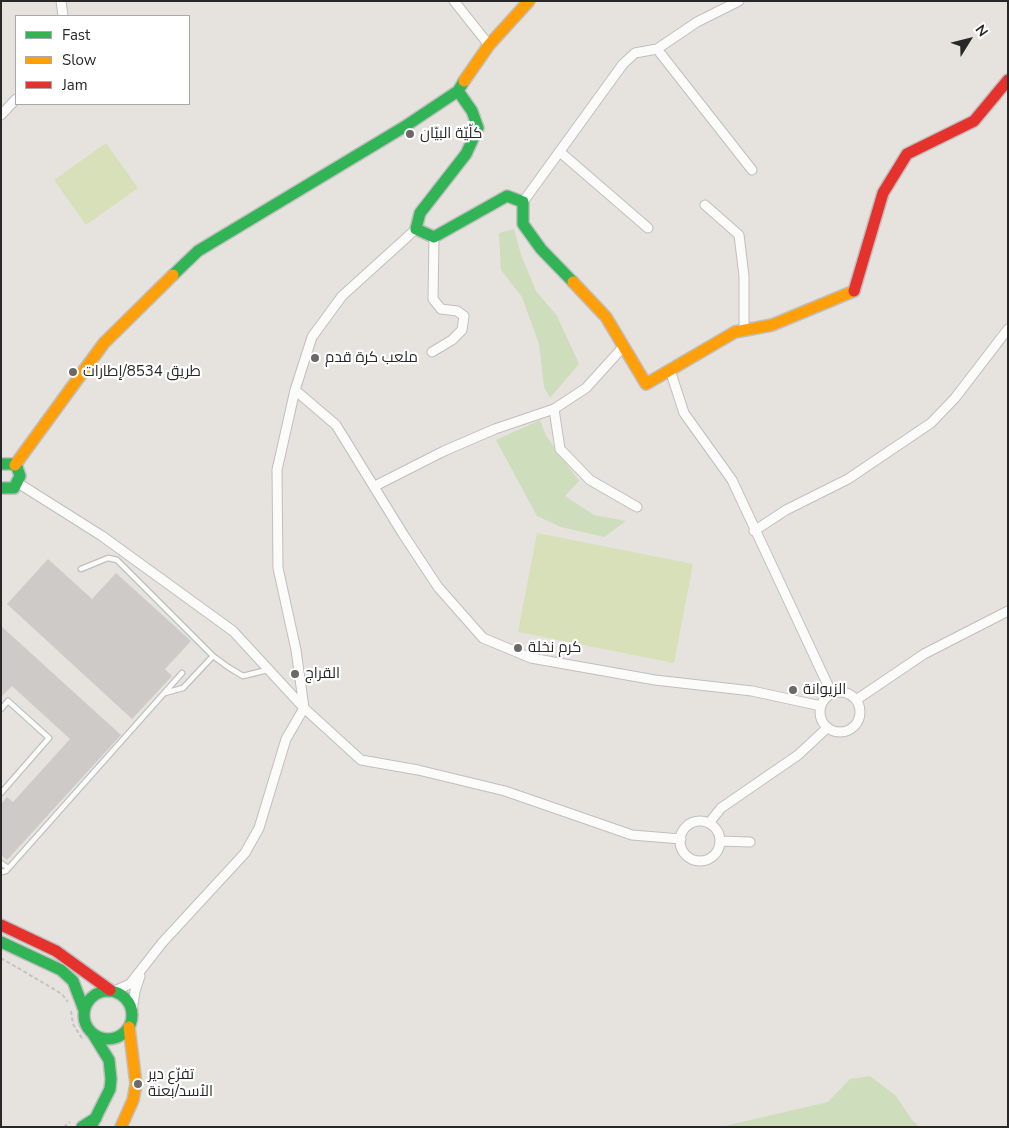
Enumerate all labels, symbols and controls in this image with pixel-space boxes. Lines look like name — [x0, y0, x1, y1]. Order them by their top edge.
legend — [15, 15, 190, 105]
north arrow — [944, 15, 994, 65]
text: N — [971, 21, 992, 41]
text: Fast — [62, 25, 90, 45]
text: Slow — [62, 50, 96, 70]
text: Jam — [62, 75, 88, 95]
place label: كلّيّة البيّان — [420, 125, 482, 143]
marker: كلّيّة البيّان — [404, 128, 416, 140]
place label: ملعب كرة قدم — [325, 349, 418, 367]
marker: ملعب كرة قدم — [309, 352, 321, 364]
place label: طريق 8534/إطارات — [83, 363, 201, 381]
marker: طريق 8534/إطارات — [67, 366, 79, 378]
place label: كرم نخلة — [528, 639, 581, 657]
marker: كرم نخلة — [512, 642, 524, 654]
place label: القراج — [305, 665, 340, 683]
marker: القراج — [289, 668, 301, 680]
place label: الزيوانة — [803, 681, 846, 699]
marker: الزيوانة — [787, 684, 799, 696]
place label: تفرّع دير الأسد/بعنة — [148, 1066, 213, 1101]
marker: تفرّع دير الأسد/بعنة — [132, 1078, 144, 1090]

